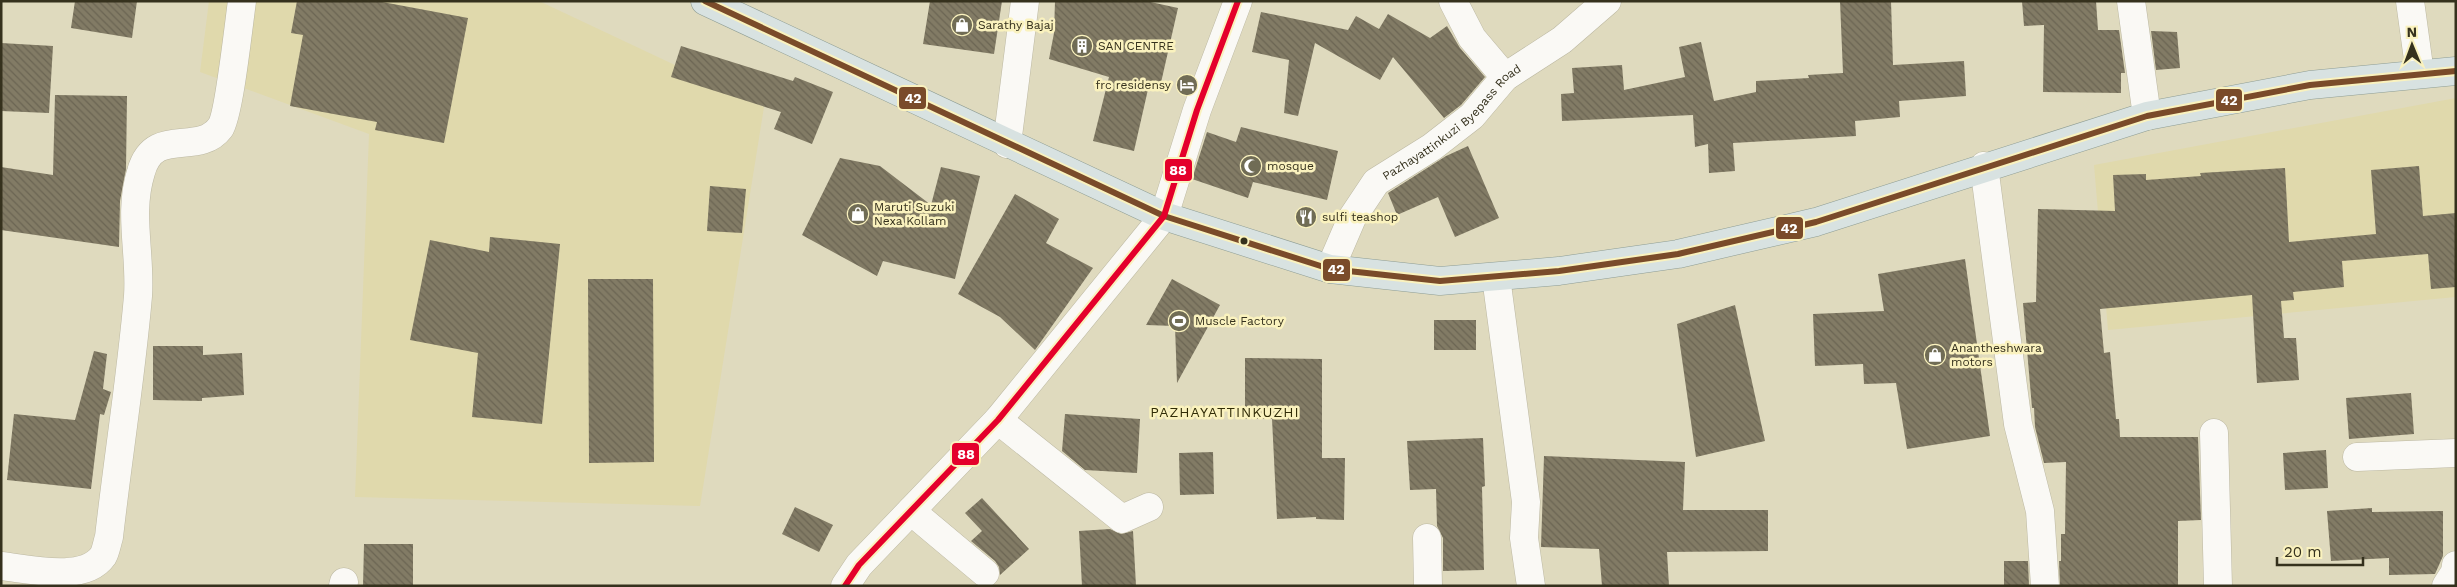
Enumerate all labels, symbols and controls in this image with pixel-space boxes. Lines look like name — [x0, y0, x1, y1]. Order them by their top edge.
shop icon: Sarathy Bajaj — [950, 13, 974, 37]
place label: Sarathy Bajaj — [978, 18, 1054, 32]
north arrow — [2387, 20, 2437, 70]
text: N — [2406, 24, 2417, 40]
building icon: SAN CENTRE — [1070, 34, 1094, 58]
place label: SAN CENTRE — [1098, 39, 1174, 53]
street label: Pazhayattinkuzi Byepass Road — [1380, 62, 1524, 183]
hotel icon: frc residensy — [1175, 73, 1199, 97]
place label: frc residensy — [1096, 78, 1172, 92]
line badge: 42 — [898, 86, 927, 110]
line badge: 42 — [2215, 88, 2243, 112]
text: 42 — [904, 90, 922, 106]
text: 42 — [2220, 92, 2238, 108]
mosque icon: mosque — [1239, 154, 1263, 178]
line badge: 88 — [1164, 158, 1193, 182]
place label: mosque — [1267, 159, 1314, 173]
text: 88 — [1169, 162, 1187, 178]
place label: Maruti Suzuki Nexa Kollam — [874, 200, 954, 228]
shop icon: Maruti Suzuki Nexa Kollam — [846, 202, 870, 226]
restaurant icon: sulfi teashop — [1294, 205, 1318, 229]
place label: sulfi teashop — [1322, 210, 1398, 224]
line badge: 42 — [1775, 216, 1804, 240]
text: 42 — [1780, 220, 1798, 236]
unlabelled marker — [1239, 236, 1249, 246]
line badge: 42 — [1322, 258, 1351, 282]
text: 42 — [1327, 261, 1345, 277]
sports icon: Muscle Factory — [1167, 309, 1191, 333]
place label: Muscle Factory — [1195, 314, 1285, 328]
place label: Anantheshwara motors — [1951, 341, 2042, 369]
shop icon: Anantheshwara motors — [1923, 343, 1947, 367]
district label: PAZHAYATTINKUZHI — [1150, 404, 1300, 420]
line badge: 88 — [951, 442, 980, 466]
text: 88 — [957, 446, 975, 462]
scale bar — [2277, 534, 2363, 566]
text: 20 m — [2284, 543, 2322, 561]

